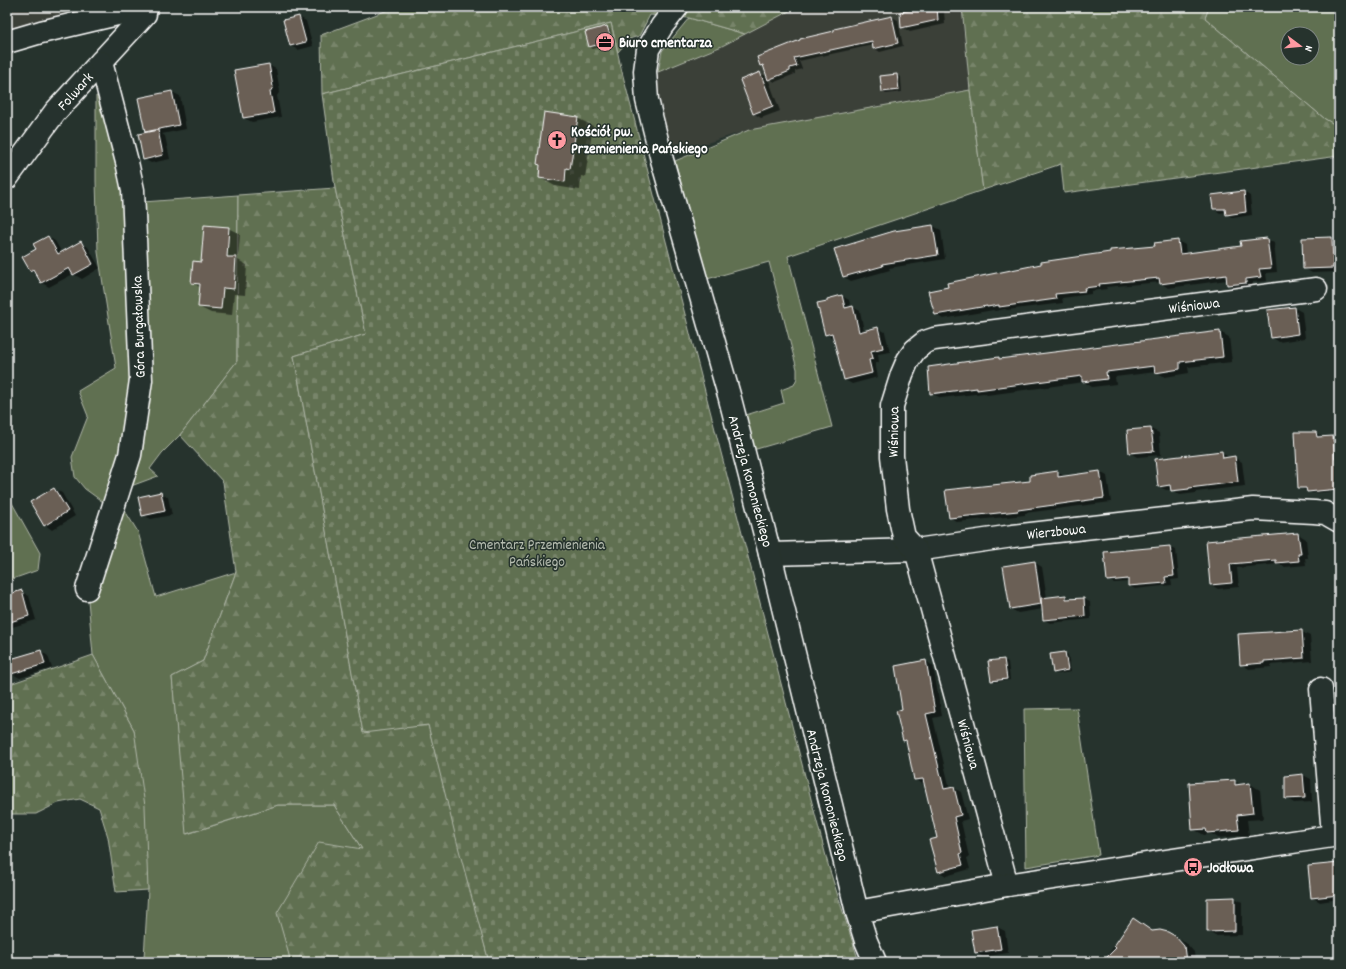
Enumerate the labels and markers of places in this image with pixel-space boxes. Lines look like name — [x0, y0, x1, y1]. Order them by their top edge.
office icon: Biuro cmentarza — [594, 31, 616, 53]
place label: Biuro cmentarza — [619, 33, 713, 55]
place label: Kościół pw. Przemienienia Pańskiego — [571, 122, 708, 161]
church icon: Kościół pw. Przemienienia Pańskiego — [546, 129, 568, 151]
bus stop icon: Jodłowa — [1182, 856, 1204, 878]
place label: Jodłowa — [1207, 858, 1254, 880]

